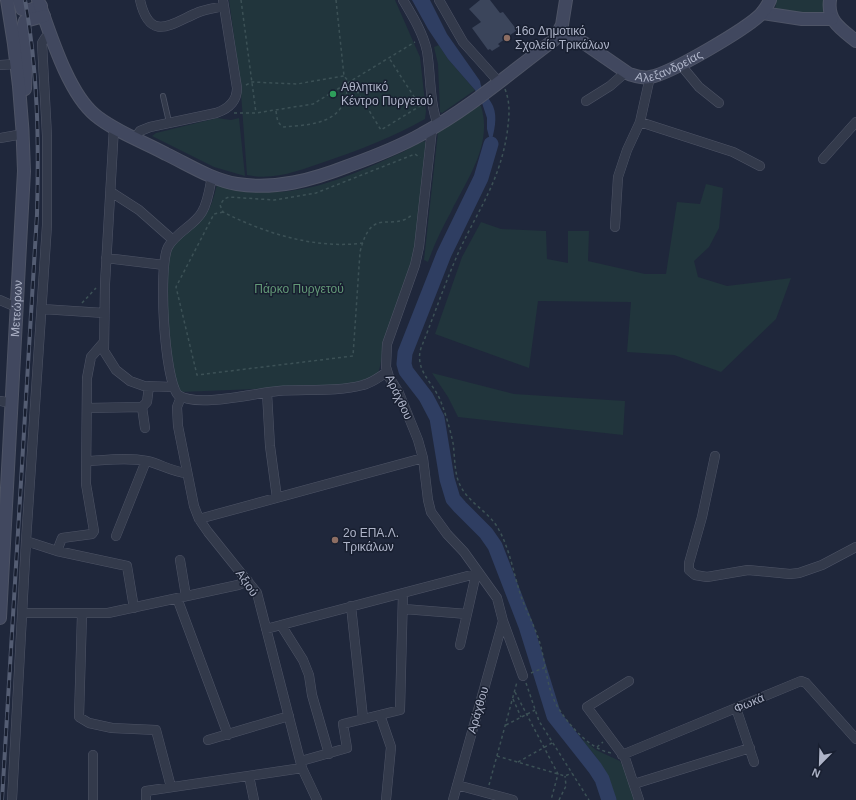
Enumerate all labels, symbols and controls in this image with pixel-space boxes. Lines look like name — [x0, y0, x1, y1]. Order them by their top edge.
place label: 16ο Δημοτικό Σχολείο Τρικάλων — [515, 24, 609, 52]
marker: 16ο Δημοτικό Σχολείο Τρικάλων — [502, 33, 512, 43]
street label: Αλεξανδρείας — [634, 47, 705, 85]
place label: Αθλητικό Κέντρο Πυργετού — [341, 80, 433, 108]
marker: Αθλητικό Κέντρο Πυργετού — [328, 89, 338, 99]
street label: Μετεώρων — [8, 280, 25, 337]
park label: Πάρκο Πυργετού — [254, 282, 344, 296]
street label: Αράχθου — [383, 372, 415, 422]
place label: 2ο ΕΠΑ.Λ. Τρικάλων — [343, 526, 399, 554]
marker: 2ο ΕΠΑ.Λ. Τρικάλων — [330, 535, 340, 545]
street label: Αξιού — [233, 567, 261, 599]
street label: Αράχθου — [465, 685, 491, 735]
street label: Φωκά — [732, 690, 766, 716]
north arrow — [800, 744, 840, 784]
text: N — [810, 766, 822, 780]

